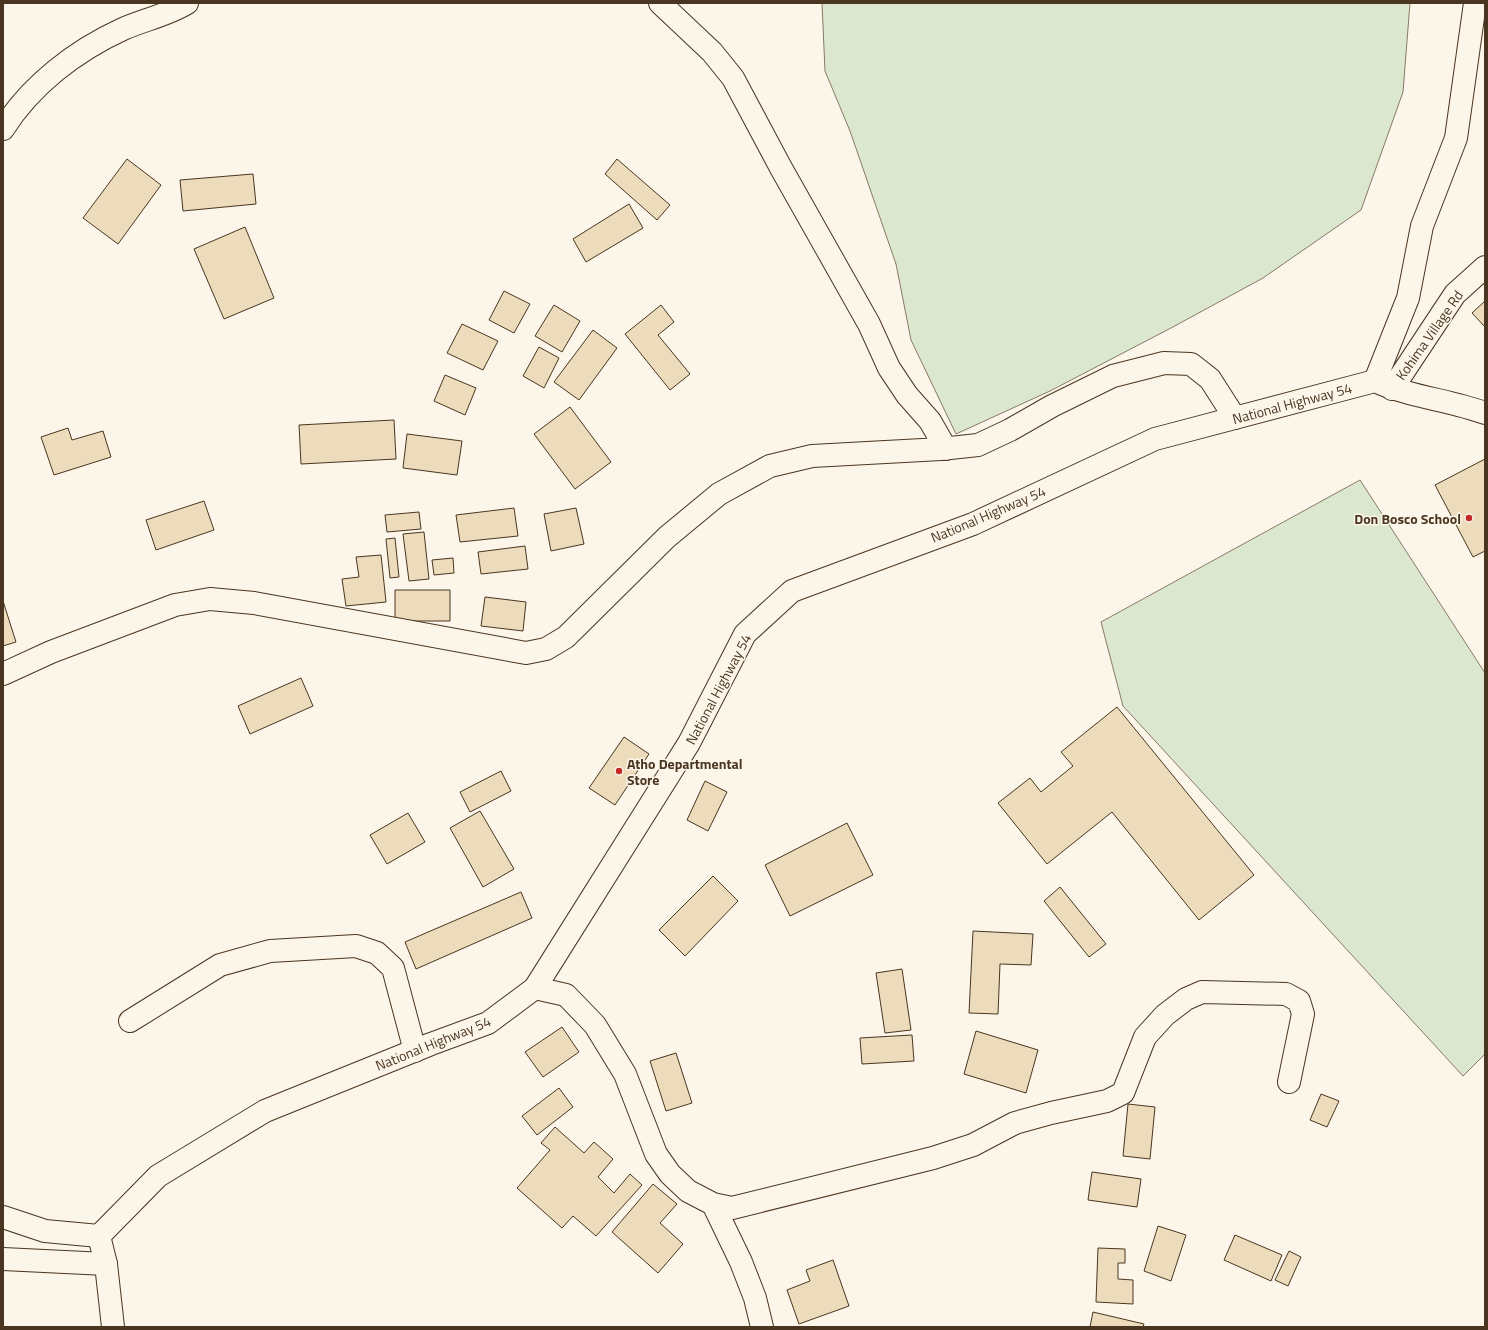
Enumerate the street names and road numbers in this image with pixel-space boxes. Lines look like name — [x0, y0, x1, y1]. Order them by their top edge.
street label: Kohima Village Rd — [1390, 286, 1468, 384]
street label: National Highway 54 — [1230, 377, 1354, 429]
street label: National Highway 54 — [927, 480, 1049, 548]
street label: National Highway 54 — [680, 630, 756, 748]
street label: National Highway 54 — [372, 1010, 494, 1076]

